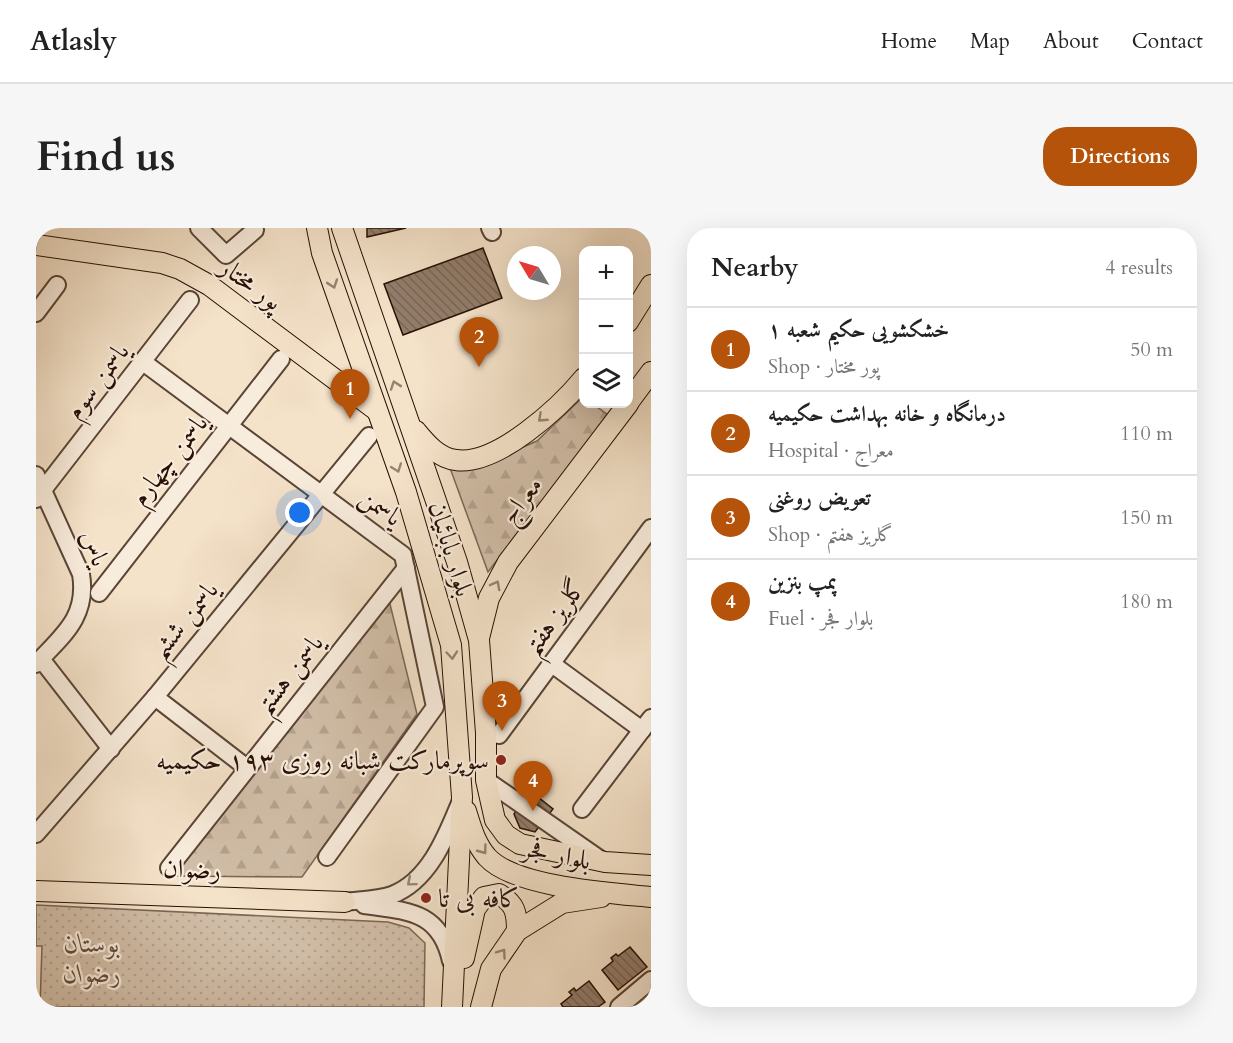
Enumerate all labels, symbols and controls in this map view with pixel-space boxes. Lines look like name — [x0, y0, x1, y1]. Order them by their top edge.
text: Atlasly — [30, 22, 117, 60]
text: Home — [881, 27, 937, 56]
text: Map — [970, 27, 1010, 56]
text: About — [1043, 27, 1099, 56]
text: Contact — [1132, 27, 1203, 56]
button: Directions — [1043, 127, 1197, 186]
text: Find us — [36, 128, 176, 185]
north arrow — [507, 246, 561, 300]
map controls — [579, 246, 633, 408]
button: + — [579, 246, 633, 300]
street label: پور مختار — [210, 248, 290, 320]
text: Nearby — [711, 250, 799, 285]
text: 4 results — [1105, 254, 1173, 281]
one-way arrow — [326, 278, 339, 289]
button: − — [579, 300, 633, 354]
text: خشکشویی حکیم شعبه ۱ — [768, 315, 949, 345]
pin: 2 — [460, 318, 498, 367]
street label: یاسمن سوم — [57, 334, 143, 429]
text: 1 — [725, 336, 736, 363]
text: 50 m — [1130, 336, 1173, 363]
text: Shop · پور مختار — [768, 353, 880, 380]
button: layers — [579, 354, 633, 408]
pin: 1 — [330, 370, 370, 419]
one-way arrow — [390, 380, 403, 391]
text: درمانگاه و خانه بهداشت حکیمیه — [768, 399, 1006, 429]
street label: یاسمن چهارم — [122, 405, 221, 516]
one-way arrow — [538, 411, 548, 422]
text: 2 — [725, 420, 736, 447]
text: 110 m — [1120, 420, 1173, 447]
text: Hospital · معراج — [768, 437, 894, 464]
one-way arrow — [390, 462, 403, 473]
street label: معراج — [492, 469, 555, 535]
street label: یاسمن — [352, 479, 411, 536]
text: تعویض روغنی — [768, 483, 871, 513]
street label: بلوار بابائیان — [420, 497, 482, 601]
your location — [285, 498, 314, 527]
text: 3 — [725, 504, 736, 531]
text: 150 m — [1120, 504, 1173, 531]
text: Shop · گلریز هفتم — [768, 521, 893, 548]
street label: یاس — [72, 525, 119, 573]
text: پمپ بنزین — [768, 567, 837, 597]
street label: یاسمن ششم — [142, 572, 234, 672]
street label: گلریز هفتم — [514, 572, 600, 667]
one-way arrow — [489, 581, 500, 591]
text: 4 — [725, 588, 736, 615]
text: 180 m — [1120, 588, 1173, 615]
text: Fuel · بلوار فجر — [768, 605, 873, 632]
street label: یاسمن هشتم — [247, 625, 339, 726]
one-way arrow — [445, 651, 458, 660]
pin: 3 — [482, 682, 522, 731]
place label: سوپرمارکت شبانه روزی ۱۹۳ حکیمیه — [156, 743, 489, 778]
marker: سوپرمارکت شبانه روزی ۱۹۳ حکیمیه — [494, 753, 508, 767]
pin: 4 — [514, 762, 552, 811]
street label: بلوار فجر — [517, 829, 594, 878]
one-way arrow — [476, 844, 487, 855]
street label: رضوان — [162, 850, 222, 888]
one-way arrow — [407, 874, 418, 885]
place label: کافه بی تا — [438, 881, 520, 917]
marker: کافه بی تا — [419, 891, 433, 905]
park label: بوستان رضوان — [63, 926, 121, 991]
one-way arrow — [495, 949, 506, 960]

